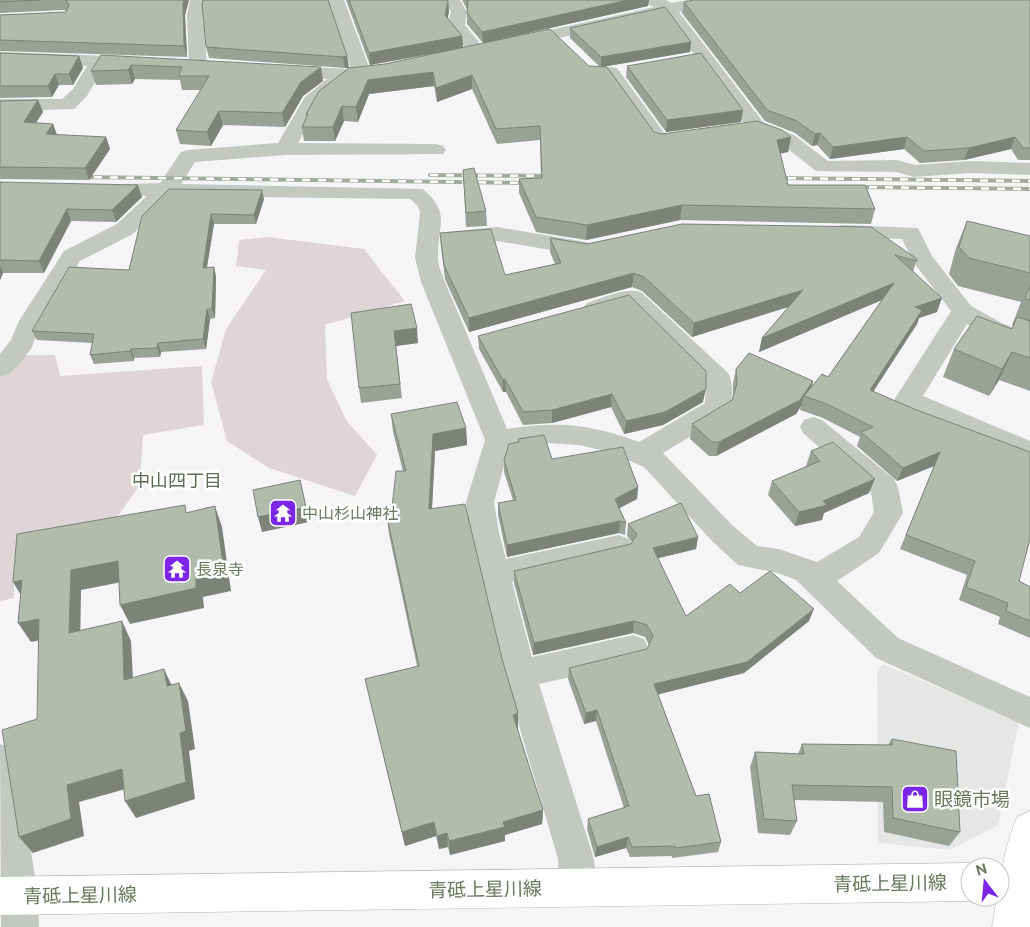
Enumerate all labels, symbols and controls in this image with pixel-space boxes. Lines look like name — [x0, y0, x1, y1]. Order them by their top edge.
district label: 中山四丁目 — [132, 470, 222, 491]
temple icon: 中山杉山神社 — [268, 498, 298, 528]
place label: 中山杉山神社 — [302, 504, 398, 523]
temple icon: 長泉寺 — [162, 554, 192, 584]
place label: 長泉寺 — [196, 560, 244, 579]
shop icon: 眼鏡市場 — [900, 784, 930, 814]
place label: 眼鏡市場 — [934, 788, 1010, 810]
north arrow — [960, 857, 1010, 907]
text: N — [974, 860, 989, 879]
street label: 青砥上星川線 — [833, 871, 947, 895]
street label: 青砥上星川線 — [428, 877, 542, 901]
street label: 青砥上星川線 — [23, 883, 137, 907]

